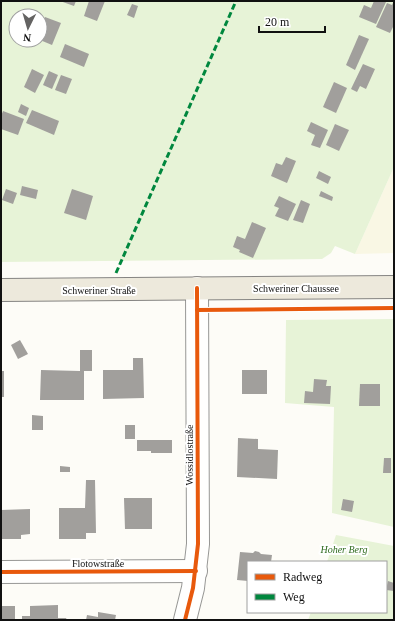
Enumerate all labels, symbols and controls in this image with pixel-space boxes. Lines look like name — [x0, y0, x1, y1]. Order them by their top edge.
north arrow — [8, 8, 48, 48]
scale bar — [259, 8, 325, 34]
text: 20 m — [265, 15, 290, 29]
text: N — [23, 32, 32, 44]
street label: Schweriner Chaussee — [253, 283, 339, 294]
street label: Schweriner Straße — [62, 285, 136, 296]
street label: Wossidlostraße — [184, 424, 195, 485]
park label: Hoher Berg — [319, 544, 368, 555]
street label: Flotowstraße — [72, 558, 125, 569]
legend — [247, 561, 387, 613]
text: Radweg — [283, 570, 322, 584]
text: Weg — [283, 590, 305, 604]

